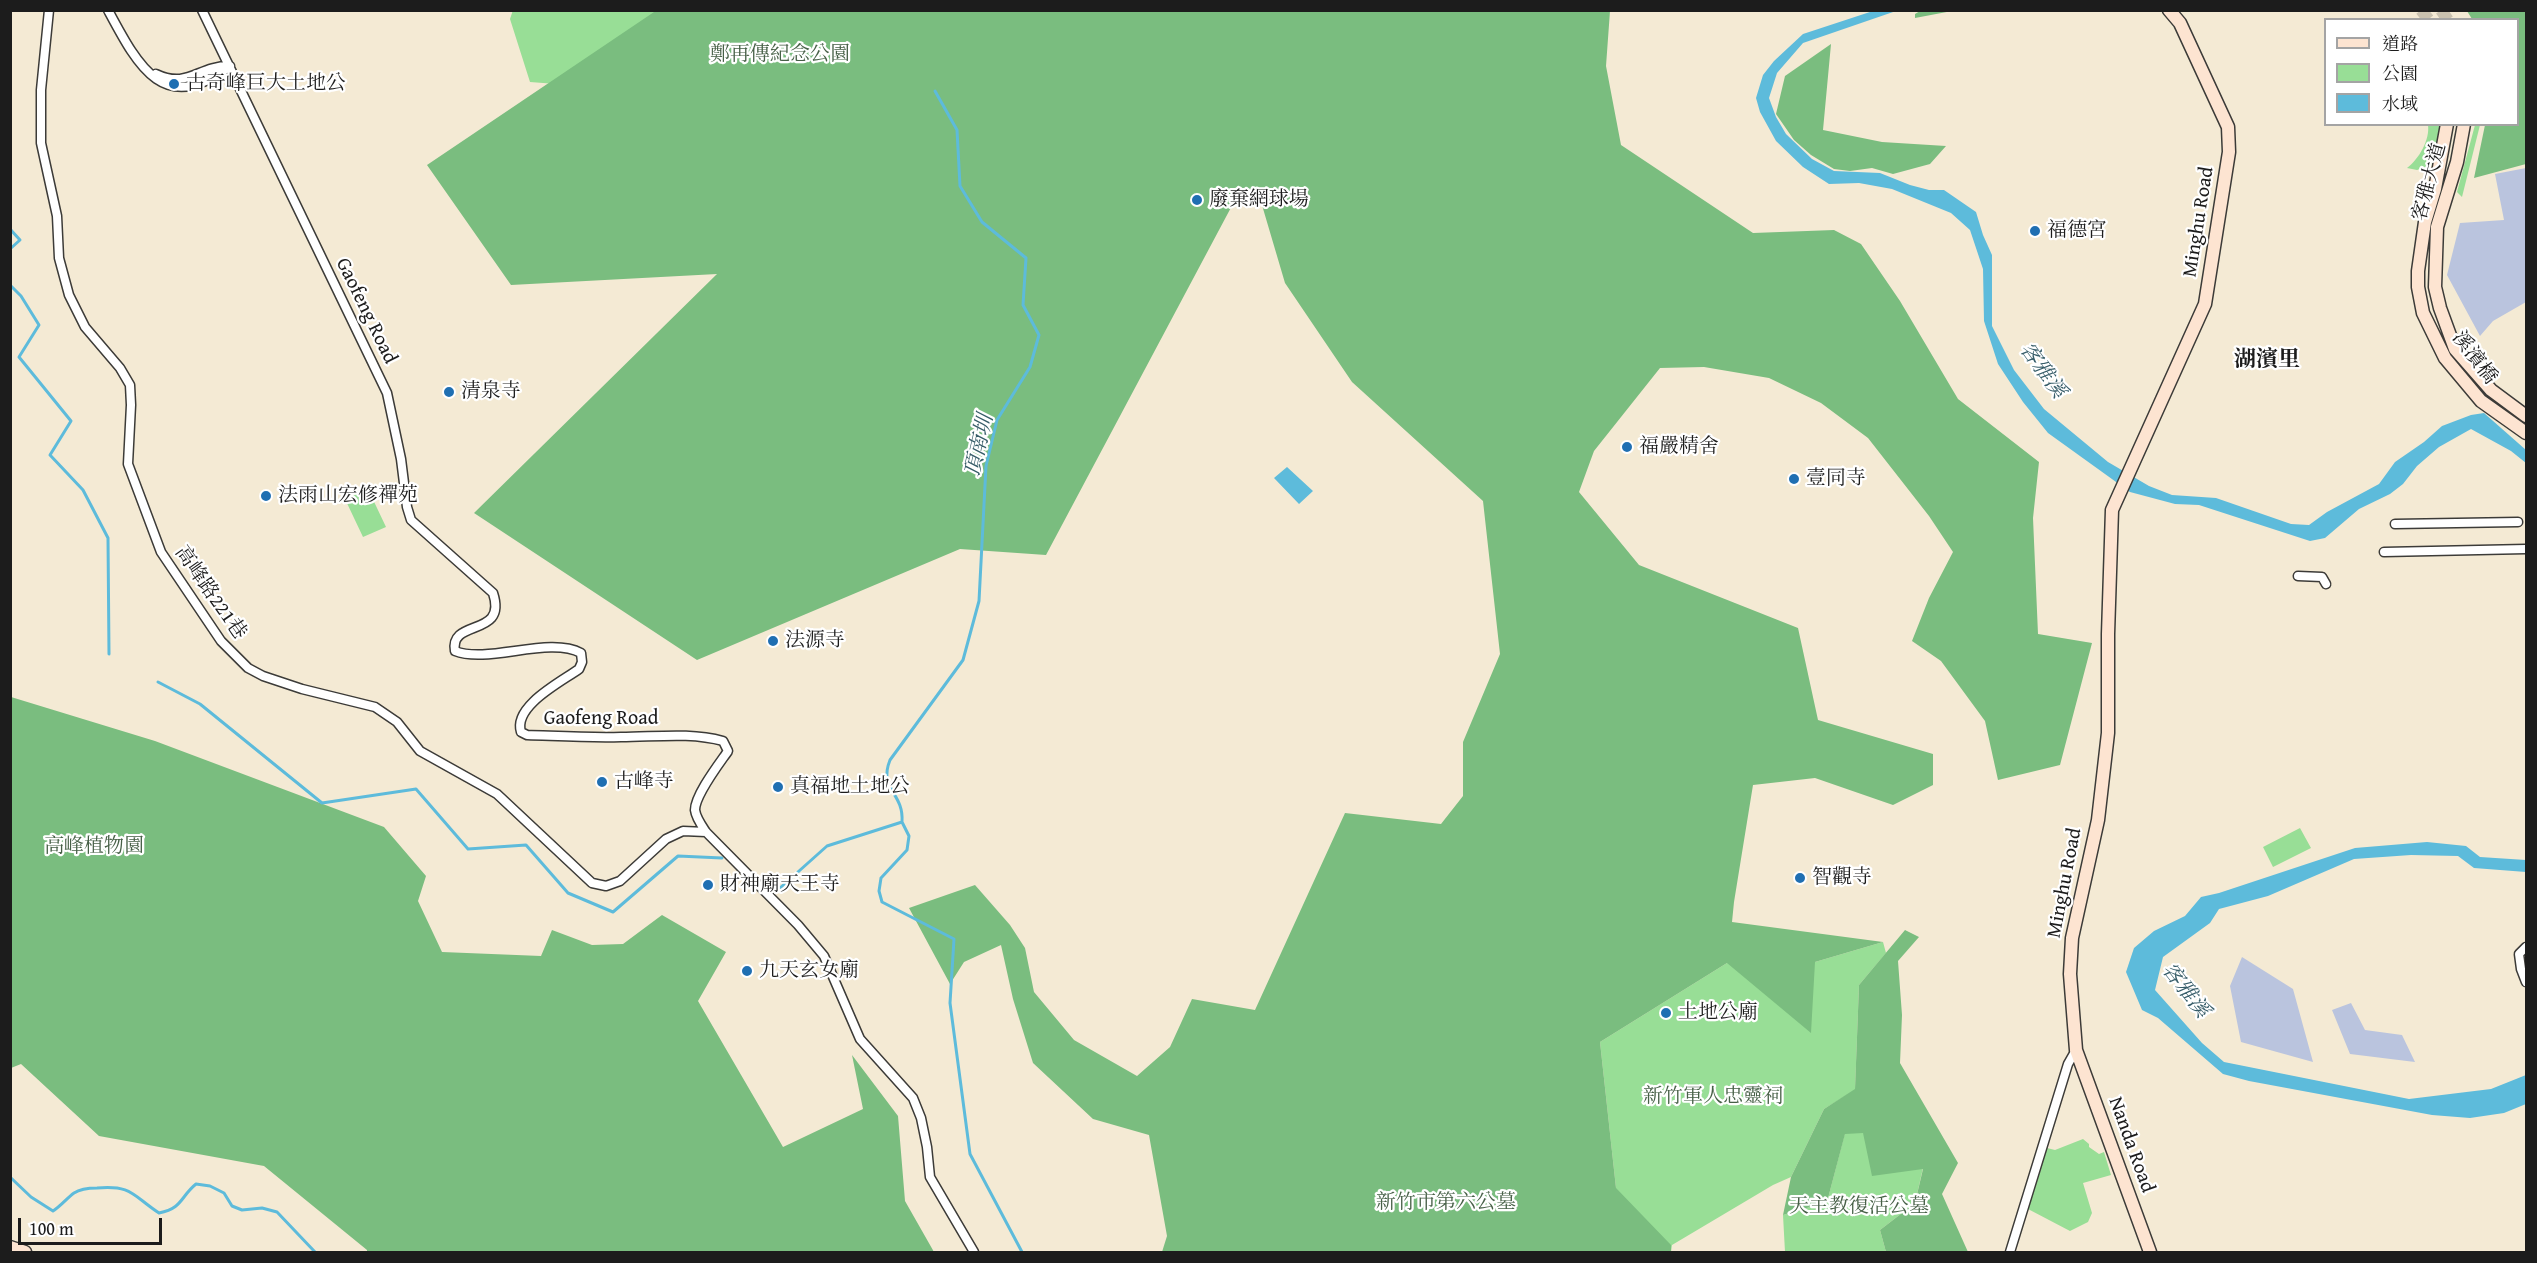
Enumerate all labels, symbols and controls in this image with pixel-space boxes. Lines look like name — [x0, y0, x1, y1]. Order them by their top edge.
legend — [2324, 18, 2519, 126]
text: 道路 — [2382, 30, 2418, 57]
park label: 鄭再傳紀念公園 — [710, 43, 850, 67]
text: 公園 — [2382, 60, 2418, 87]
place label: 古奇峰巨大土地公 — [186, 72, 346, 96]
marker: 古奇峰巨大土地公 — [167, 77, 181, 91]
text: 水域 — [2382, 90, 2418, 117]
street label: 客雅大道 — [2408, 140, 2452, 224]
street label: Minghu Road — [2178, 165, 2220, 279]
place label: 廢棄網球場 — [1209, 188, 1309, 212]
marker: 廢棄網球場 — [1190, 193, 1204, 207]
place label: 福德宮 — [2047, 219, 2107, 243]
marker: 福德宮 — [2028, 224, 2042, 238]
street label: Gaofeng Road — [330, 254, 402, 368]
street label: 溪濱橋 — [2446, 327, 2502, 389]
water label: 客雅溪 — [2013, 338, 2071, 404]
district label: 湖濱里 — [2234, 347, 2300, 373]
place label: 清泉寺 — [461, 380, 521, 404]
marker: 清泉寺 — [442, 385, 456, 399]
water label: 頂南圳 — [961, 412, 999, 480]
place label: 福嚴精舍 — [1639, 435, 1719, 459]
marker: 福嚴精舍 — [1620, 440, 1634, 454]
place label: 壹同寺 — [1806, 467, 1866, 491]
marker: 壹同寺 — [1787, 472, 1801, 486]
place label: 法雨山宏修禪苑 — [278, 484, 418, 508]
marker: 法雨山宏修禪苑 — [259, 489, 273, 503]
street label: 高峰路221巷 — [169, 542, 251, 644]
place label: 法源寺 — [785, 629, 845, 653]
marker: 法源寺 — [766, 634, 780, 648]
street label: Gaofeng Road — [544, 707, 658, 731]
place label: 古峰寺 — [614, 770, 674, 794]
marker: 古峰寺 — [595, 775, 609, 789]
place label: 真福地土地公 — [790, 775, 910, 799]
marker: 真福地土地公 — [771, 780, 785, 794]
street label: Minghu Road — [2043, 826, 2087, 940]
park label: 高峰植物園 — [44, 835, 144, 859]
place label: 智觀寺 — [1812, 866, 1872, 890]
marker: 智觀寺 — [1793, 871, 1807, 885]
place label: 財神廟天王寺 — [720, 873, 840, 897]
marker: 財神廟天王寺 — [701, 878, 715, 892]
water label: 客雅溪 — [2156, 958, 2214, 1024]
place label: 九天玄女廟 — [759, 959, 859, 983]
marker: 九天玄女廟 — [740, 964, 754, 978]
place label: 土地公廟 — [1678, 1001, 1758, 1025]
marker: 土地公廟 — [1659, 1006, 1673, 1020]
park label: 新竹軍人忠靈祠 — [1643, 1085, 1783, 1109]
street label: Nanda Road — [2103, 1094, 2159, 1196]
park label: 新竹市第六公墓 — [1376, 1191, 1516, 1215]
park label: 天主教復活公墓 — [1789, 1195, 1929, 1219]
scale bar — [21, 1206, 165, 1244]
text: 100 m — [29, 1215, 74, 1242]

